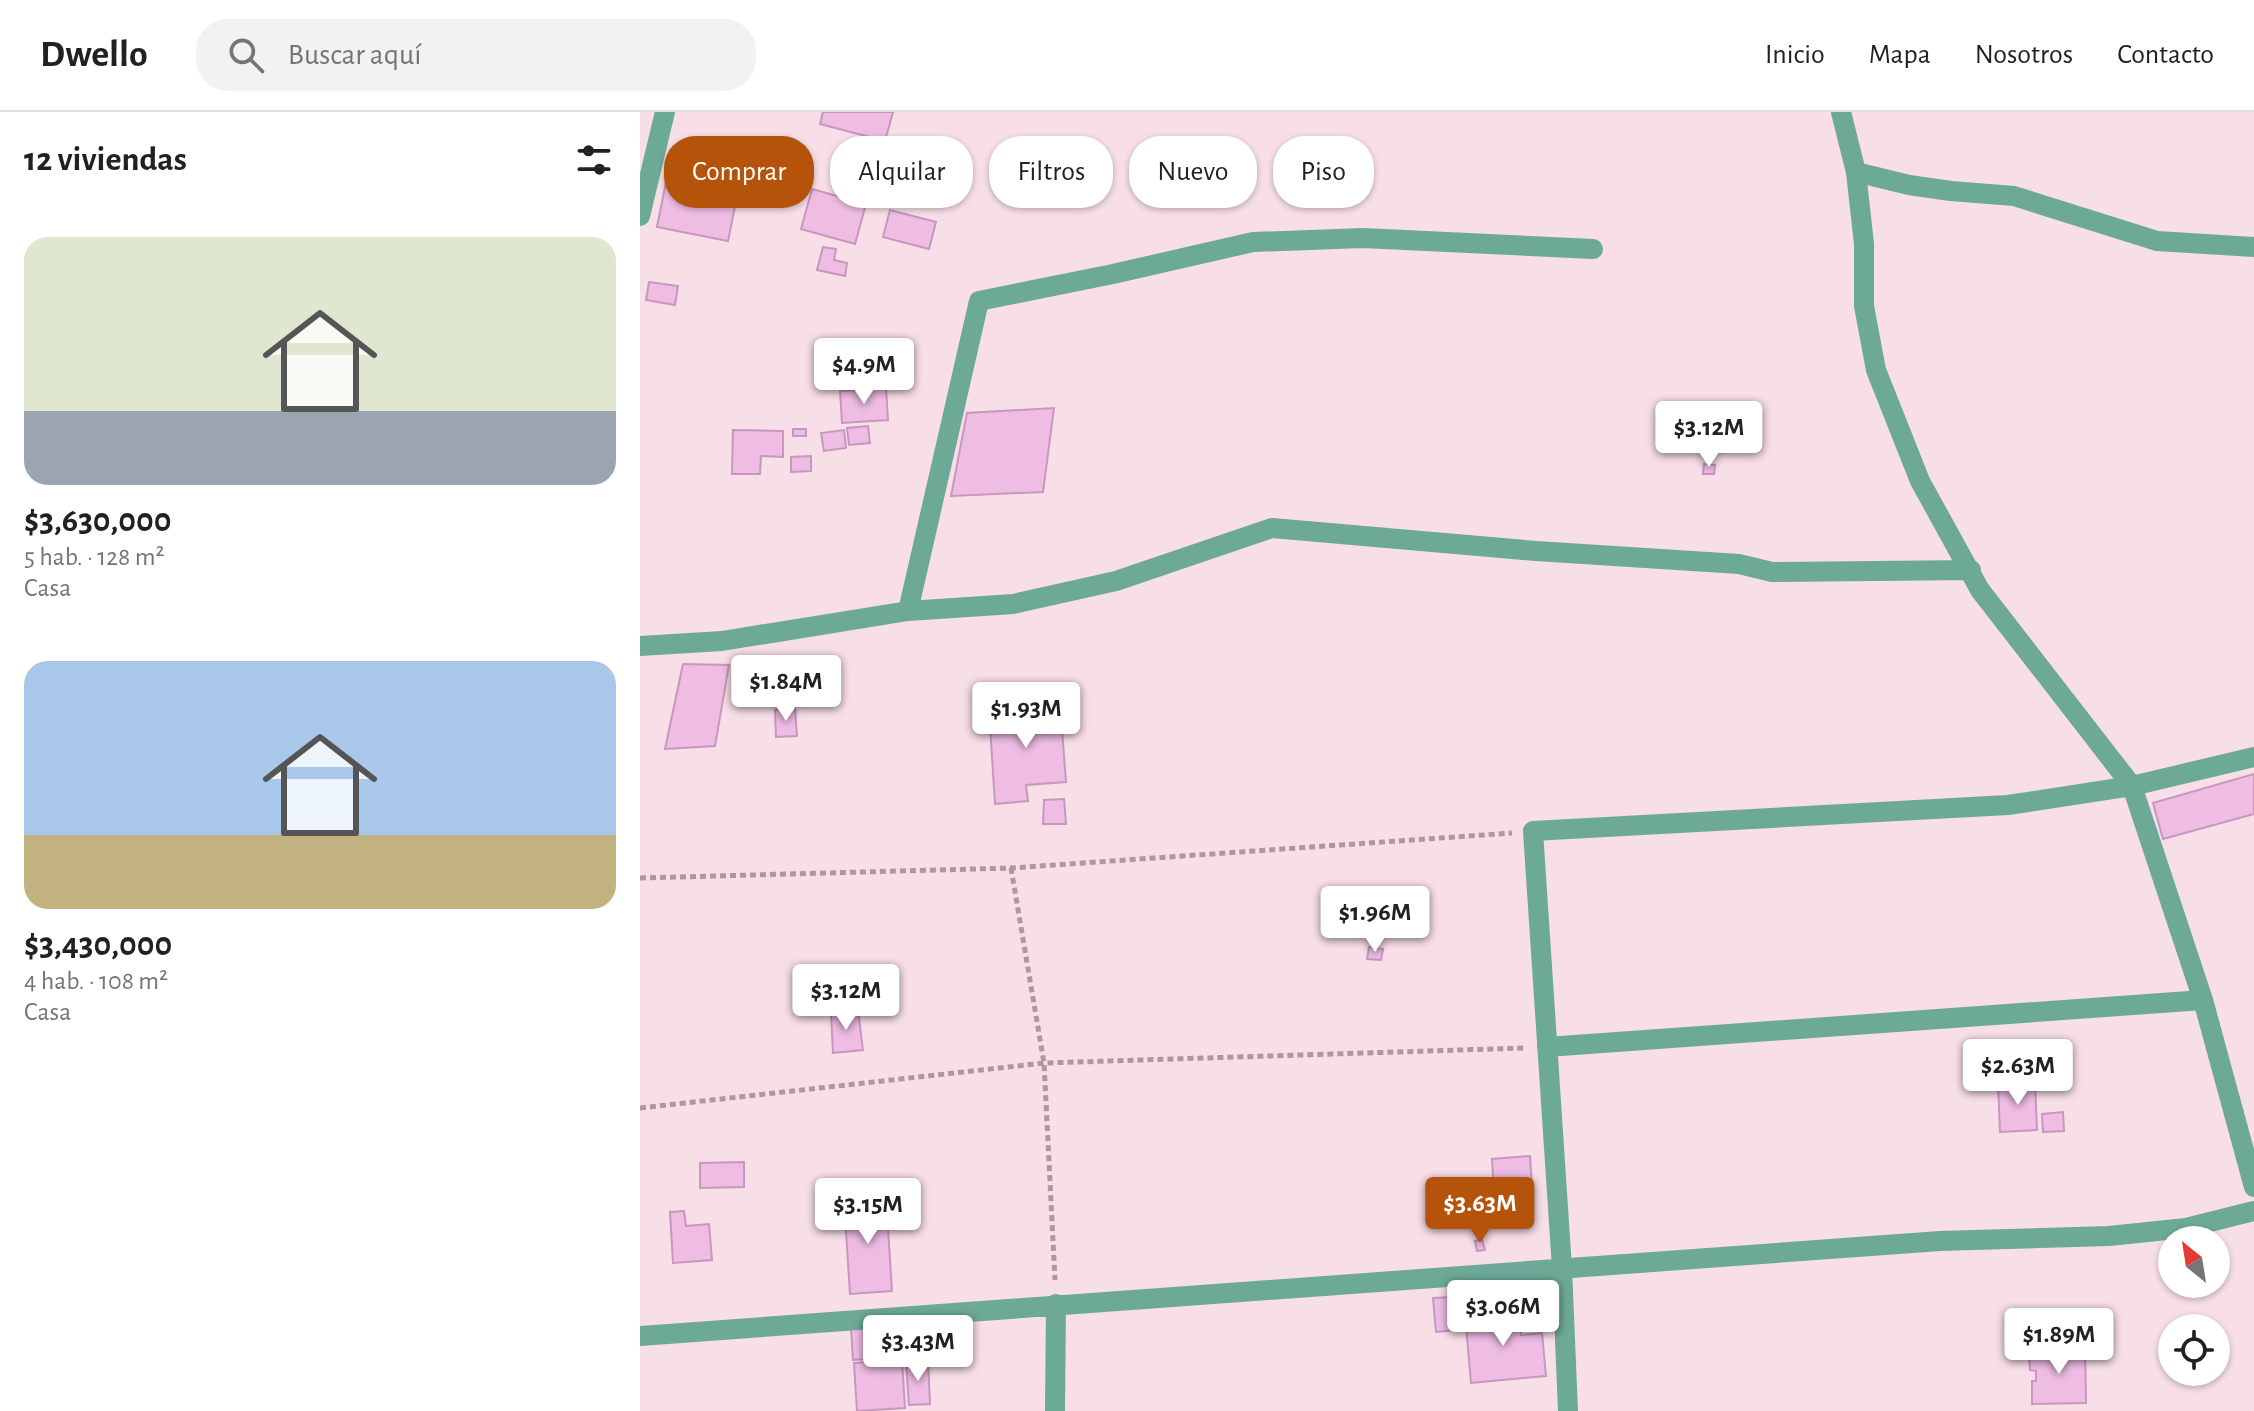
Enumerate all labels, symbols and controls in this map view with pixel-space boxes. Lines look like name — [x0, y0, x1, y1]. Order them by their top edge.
search box — [196, 19, 756, 91]
icon: search — [224, 33, 268, 77]
text: Dwello — [40, 36, 148, 74]
text: Buscar aquí — [288, 40, 422, 70]
text: Inicio — [1765, 41, 1825, 69]
text: Mapa — [1869, 41, 1931, 69]
text: Nosotros — [1975, 41, 2073, 69]
text: Contacto — [2117, 41, 2214, 69]
chip: Comprar — [664, 136, 814, 208]
chip: Alquilar — [830, 136, 973, 208]
chip: Filtros — [989, 136, 1113, 208]
chip: Nuevo — [1129, 136, 1257, 208]
chip: Piso — [1273, 136, 1374, 208]
icon: filters — [572, 138, 616, 182]
text: 12 viviendas — [24, 143, 187, 177]
icon: home — [248, 289, 392, 433]
pin: $4.9M — [808, 338, 920, 406]
text: $4.9M — [832, 351, 896, 377]
pin: $3.12M — [1644, 401, 1774, 469]
text: $3.12M — [1673, 414, 1745, 440]
text: $3,630,000 — [24, 504, 171, 538]
text: 5 hab. · 128 m² — [24, 544, 165, 570]
text: Casa — [24, 575, 71, 601]
pin: $1.84M — [721, 655, 851, 723]
text: $1.84M — [749, 668, 823, 694]
pin: $1.93M — [961, 682, 1091, 750]
text: $1.93M — [990, 695, 1062, 721]
icon: home — [248, 713, 392, 857]
pin: $1.96M — [1310, 886, 1440, 954]
text: $1.96M — [1339, 899, 1411, 925]
text: $3,430,000 — [24, 928, 172, 962]
pin: $3.12M — [781, 964, 911, 1032]
text: 4 hab. · 108 m² — [24, 968, 168, 994]
text: $3.12M — [810, 977, 882, 1003]
text: Casa — [24, 999, 71, 1025]
pin: $2.63M — [1953, 1039, 2083, 1107]
text: $2.63M — [1981, 1052, 2055, 1078]
pin: $3.63M — [1415, 1177, 1545, 1245]
pin: $3.15M — [803, 1178, 933, 1246]
text: $3.63M — [1443, 1190, 1517, 1216]
text: $3.15M — [833, 1191, 903, 1217]
north arrow — [2158, 1226, 2230, 1298]
map controls — [2158, 1226, 2230, 1386]
pin: $3.06M — [1438, 1280, 1568, 1348]
text: $3.06M — [1465, 1293, 1541, 1319]
pin: $1.89M — [1994, 1308, 2124, 1376]
button: locate — [2158, 1314, 2230, 1386]
pin: $3.43M — [853, 1315, 983, 1383]
text: $1.89M — [2022, 1321, 2096, 1347]
text: $3.43M — [881, 1328, 955, 1354]

